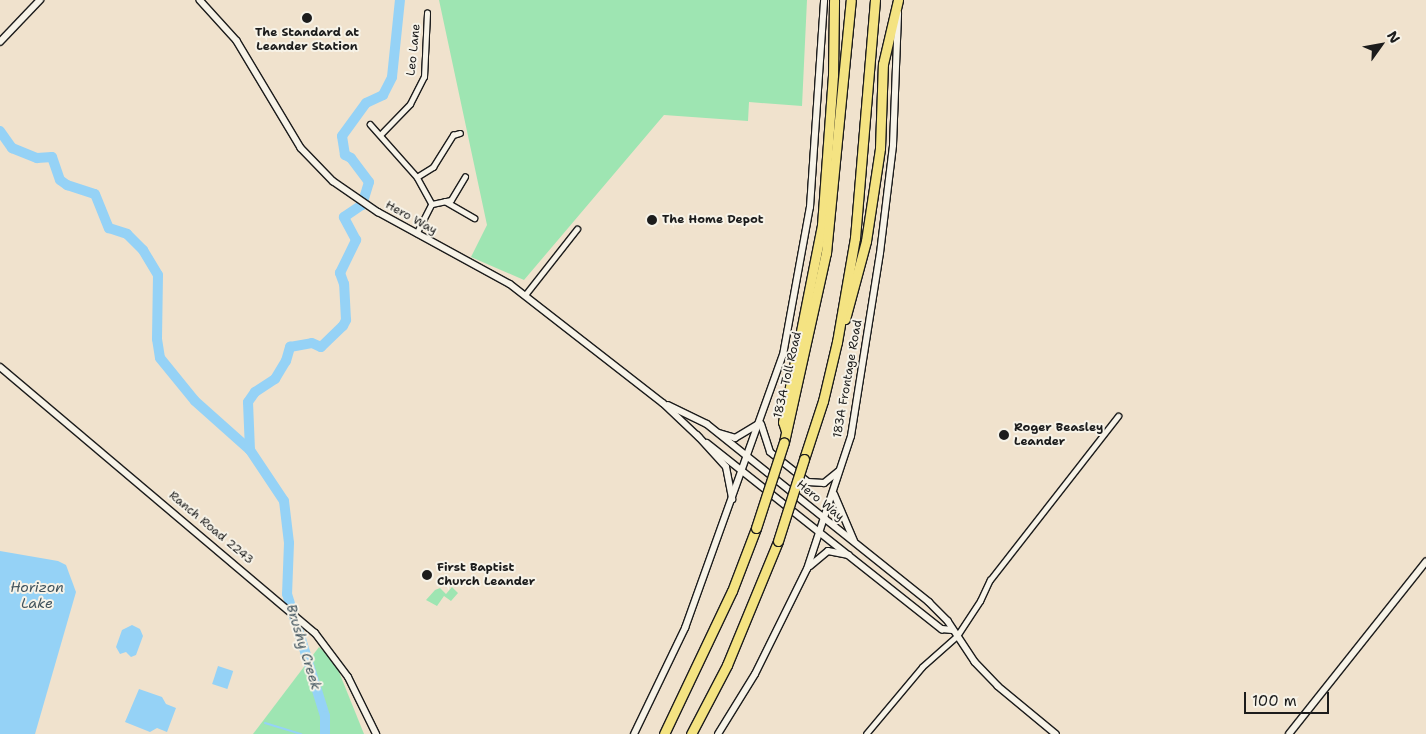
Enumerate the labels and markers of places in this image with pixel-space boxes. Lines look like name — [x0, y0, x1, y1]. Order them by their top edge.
marker: The Standard at Leander Station — [301, 12, 313, 24]
place label: The Standard at Leander Station — [255, 26, 359, 54]
place label: The Home Depot — [662, 213, 764, 227]
marker: The Home Depot — [646, 214, 658, 226]
place label: Roger Beasley Leander — [1014, 421, 1103, 449]
marker: Roger Beasley Leander — [998, 429, 1010, 441]
place label: First Baptist Church Leander — [437, 561, 535, 589]
marker: First Baptist Church Leander — [421, 569, 433, 581]

